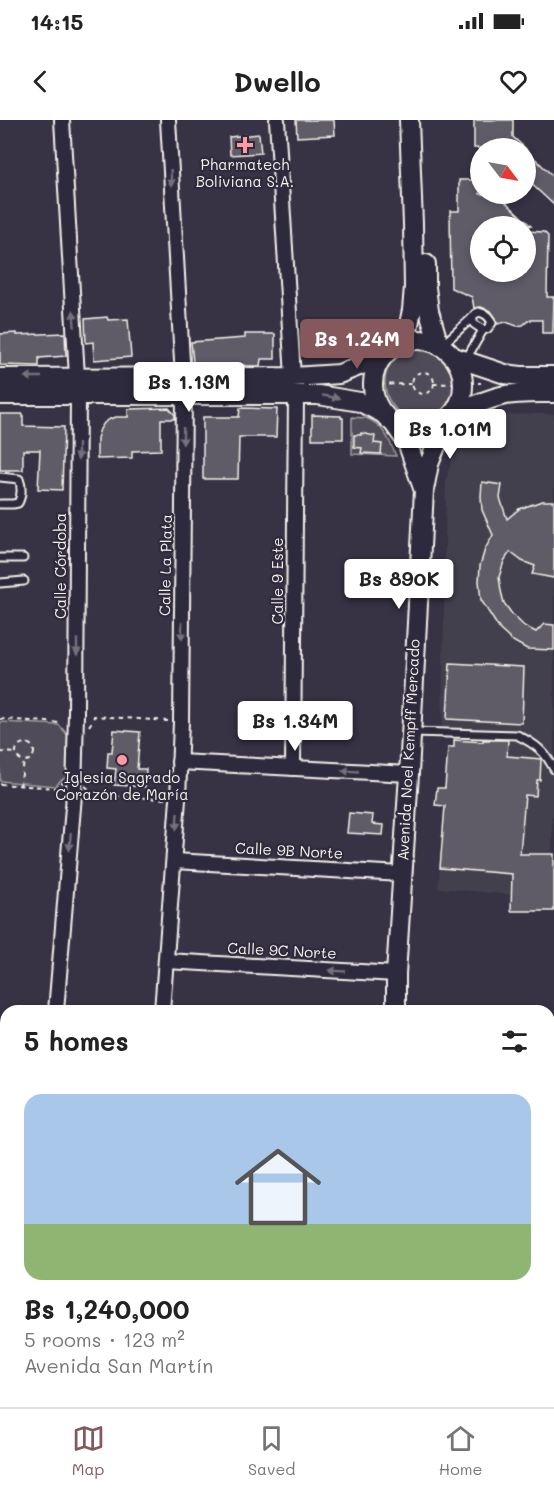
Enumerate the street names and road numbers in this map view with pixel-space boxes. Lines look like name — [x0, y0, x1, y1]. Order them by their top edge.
street label: Calle Córdoba — [50, 513, 70, 619]
street label: Calle La Plata — [154, 514, 176, 616]
street label: Calle 9 Este — [267, 537, 287, 625]
street label: Avenida Noel Kempff Mercado — [392, 639, 424, 861]
street label: Calle 9B Norte — [235, 837, 344, 863]
street label: Calle 9C Norte — [227, 937, 337, 963]

